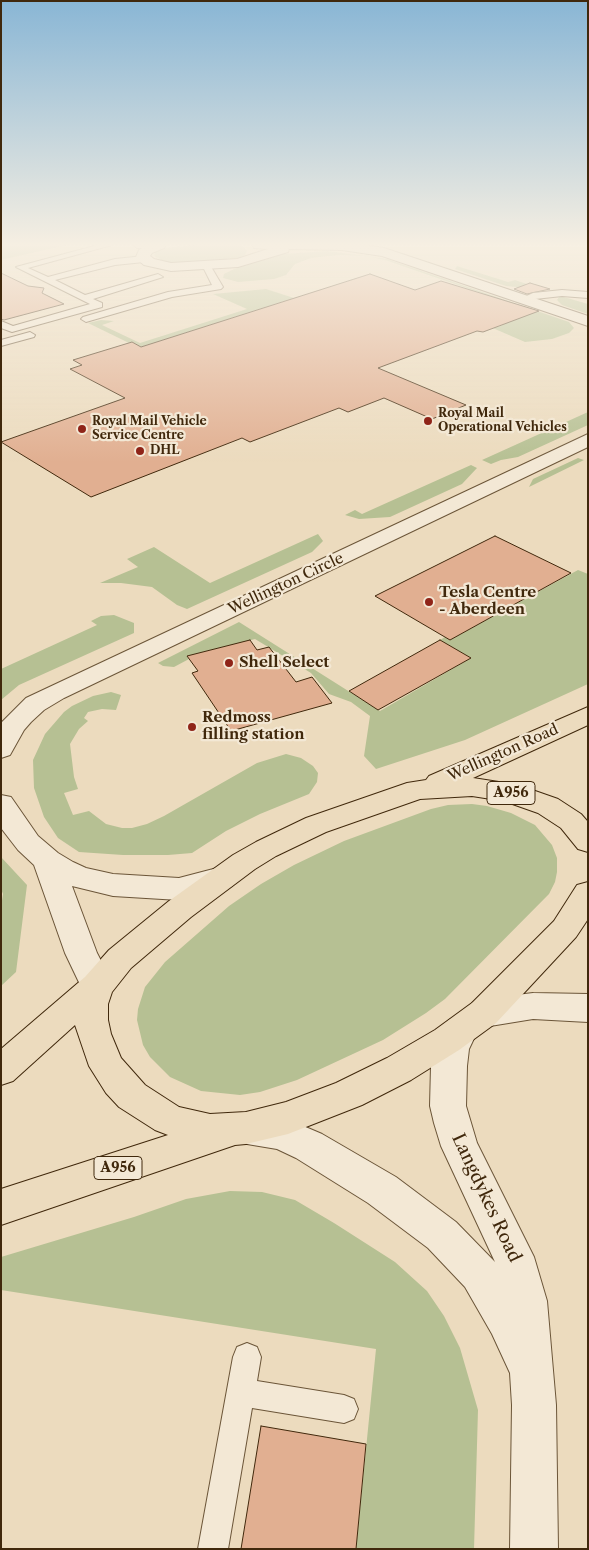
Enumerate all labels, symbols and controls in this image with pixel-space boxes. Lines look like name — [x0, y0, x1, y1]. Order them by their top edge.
place label: Royal Mail Operational Vehicles — [438, 407, 567, 435]
place label: Royal Mail Vehicle Service Centre — [92, 415, 207, 443]
marker: Royal Mail Operational Vehicles — [422, 415, 434, 427]
marker: Royal Mail Vehicle Service Centre — [76, 423, 88, 435]
place label: DHL — [150, 444, 180, 458]
marker: DHL — [134, 445, 146, 457]
street label: Wellington Circle — [225, 549, 347, 619]
place label: Tesla Centre - Aberdeen — [439, 584, 536, 619]
marker: Tesla Centre - Aberdeen — [423, 596, 435, 608]
place label: Shell Select — [239, 654, 329, 672]
marker: Shell Select — [223, 657, 235, 669]
place label: Redmoss filling station — [202, 709, 305, 744]
marker: Redmoss filling station — [186, 721, 198, 733]
street label: Wellington Road — [445, 721, 561, 785]
road number: A956 — [487, 781, 535, 804]
street label: Langdykes Road — [447, 1130, 525, 1266]
road number: A956 — [94, 1156, 142, 1180]

